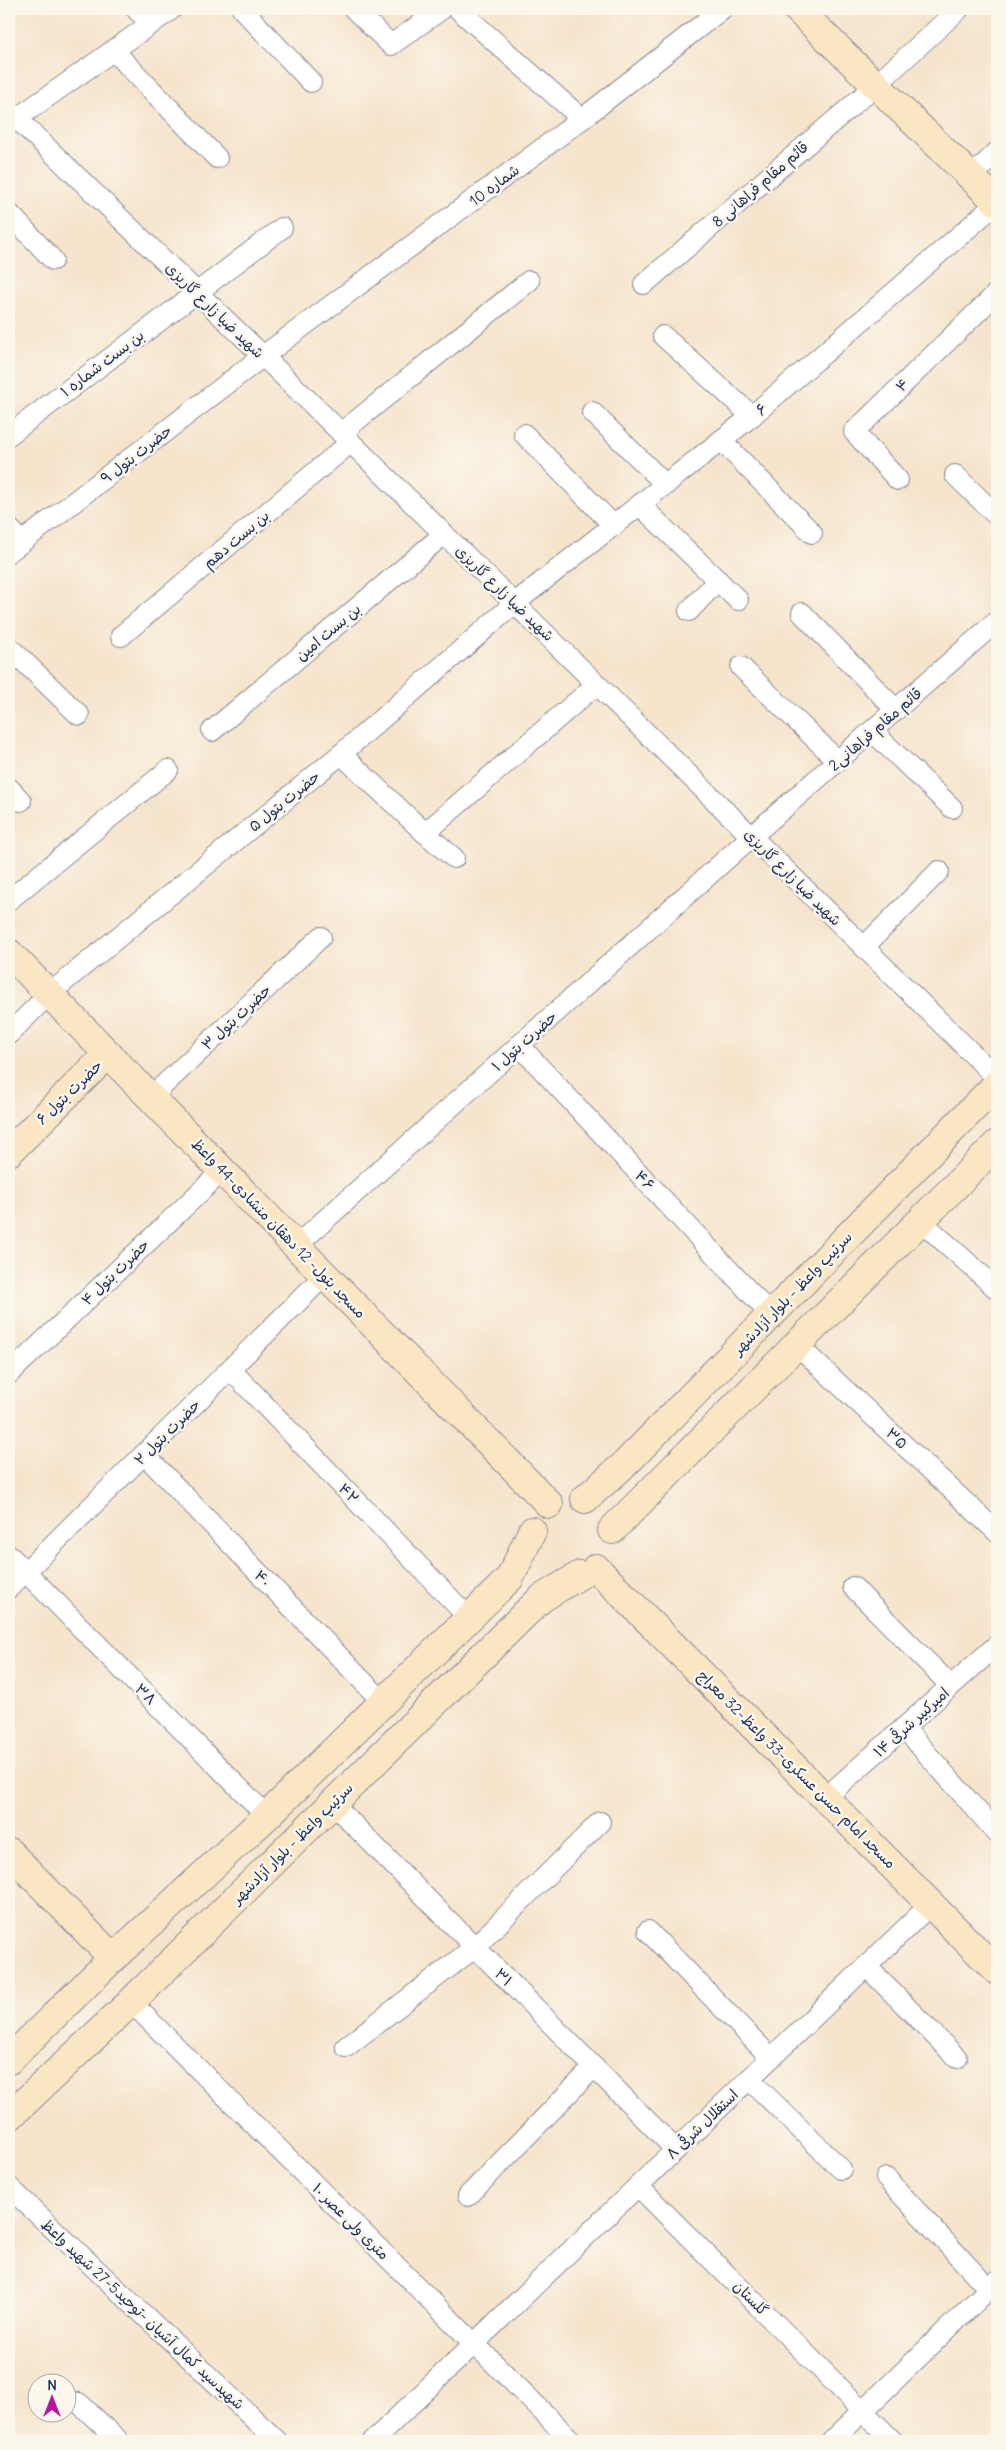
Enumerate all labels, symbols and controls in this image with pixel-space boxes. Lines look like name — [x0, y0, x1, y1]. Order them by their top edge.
street label: 8 قائم مقام فراهانی — [708, 137, 814, 233]
street label: شماره 10 — [465, 160, 523, 210]
street label: شهید ضیا زارع گاریزی — [161, 258, 268, 363]
street label: بن بست شماره ۱ — [56, 325, 148, 401]
street label: ۴ — [891, 374, 913, 396]
street label: ۶ — [751, 399, 771, 419]
street label: حضرت بتول ۹ — [97, 420, 175, 488]
street label: بن بست دهم — [199, 506, 275, 575]
street label: شهید ضیا زارع گاریزی — [451, 541, 558, 646]
street label: بن بست امین — [292, 599, 364, 665]
street label: 2قائم مقام فراهانی — [824, 683, 927, 777]
street label: حضرت بتول ۵ — [245, 766, 323, 836]
street label: شهید ضیا زارع گاریزی — [740, 824, 846, 930]
street label: حضرت بتول ۳ — [197, 980, 275, 1054]
street label: حضرت بتول ۱ — [487, 1007, 561, 1075]
street label: حضرت بتول ۶ — [32, 1056, 106, 1128]
street label: مسجد بتول- 12 دهقان منشادی-44 واعظ — [188, 1134, 370, 1322]
street label: ۴۶ — [631, 1166, 659, 1194]
street label: سرتیپ واعظ - بلوار آزادشهر — [727, 1227, 857, 1360]
street label: حضرت بتول ۴ — [77, 1235, 153, 1309]
street label: حضرت بتول ۲ — [130, 1395, 204, 1469]
street label: ۳۵ — [882, 1423, 912, 1453]
street label: ۴۲ — [335, 1479, 363, 1507]
street label: ۴۰ — [251, 1566, 275, 1590]
street label: مسجد امام حسن عسکری-33 واعظ-32 معراج — [692, 1666, 900, 1874]
street label: ۳۸ — [131, 1679, 161, 1709]
street label: ۱۴ امیرکبیر شرقی — [869, 1682, 953, 1761]
street label: سرتیپ واعظ - بلوار آزادشهر — [226, 1778, 358, 1909]
street label: ۳۱ — [491, 1964, 517, 1990]
street label: استقلال شرقی ۸ — [661, 2084, 742, 2163]
street label: ۱۰ متری ولی عصر — [308, 2179, 393, 2264]
street label: شهيدسید کمال آشيان -توحید5-27 شهید واعظ — [37, 2215, 249, 2413]
street label: گلستان — [729, 2276, 773, 2320]
north arrow — [28, 2372, 78, 2422]
text: N — [47, 2376, 57, 2394]

